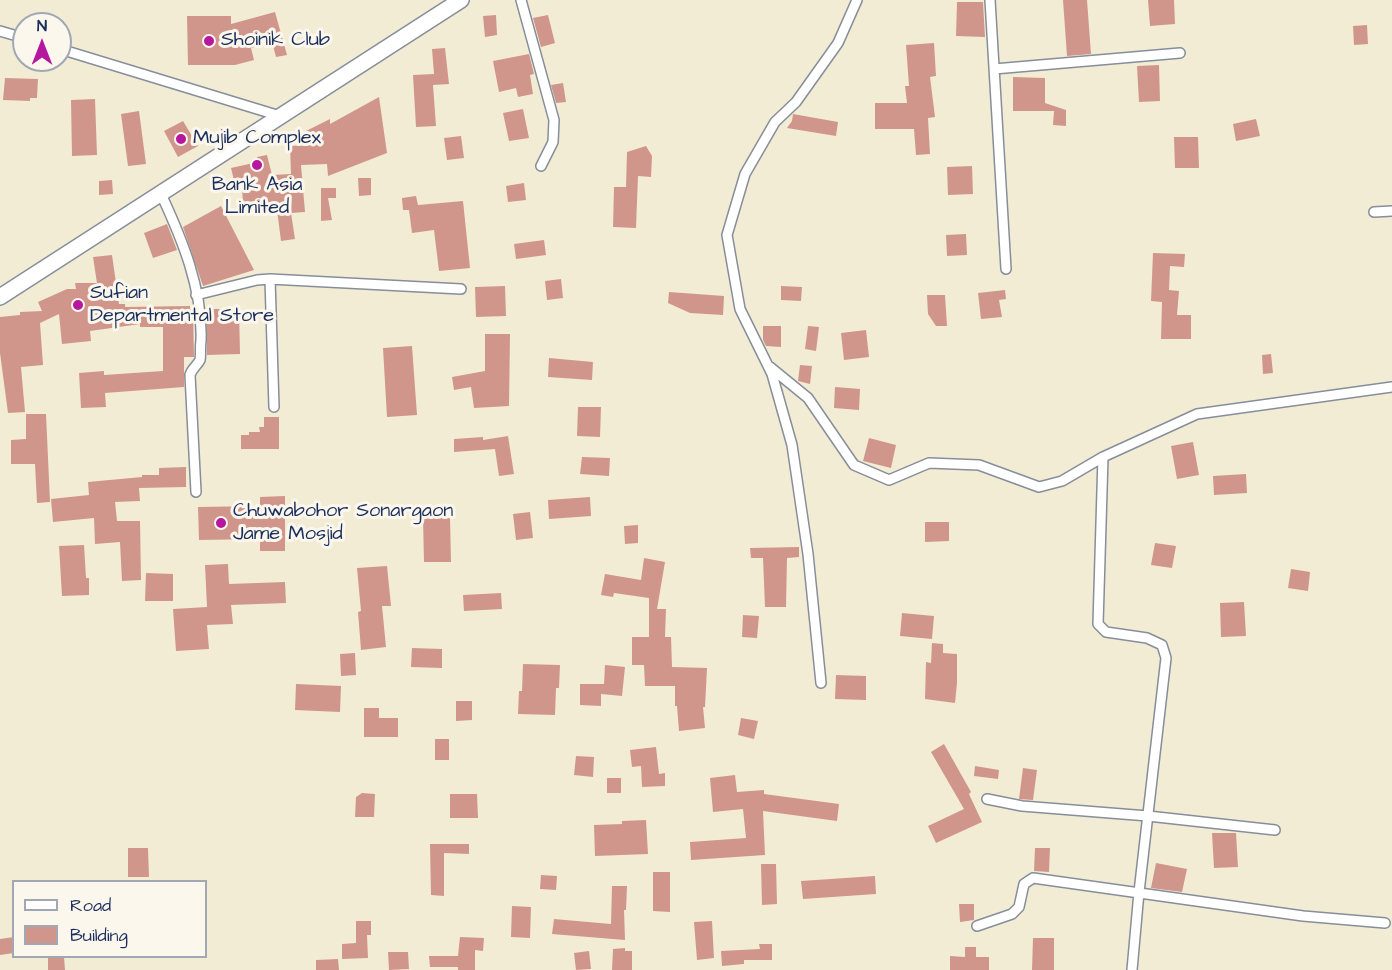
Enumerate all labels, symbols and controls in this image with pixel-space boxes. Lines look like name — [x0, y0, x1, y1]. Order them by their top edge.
north arrow — [12, 12, 72, 72]
text: N — [37, 15, 47, 37]
place label: Shoinik Club — [221, 29, 330, 53]
marker: Shoinik Club — [202, 34, 216, 48]
place label: Mujib Complex — [193, 127, 321, 151]
marker: Mujib Complex — [174, 132, 188, 146]
marker: Bank Asia Limited — [250, 158, 264, 172]
place label: Bank Asia Limited — [212, 174, 302, 221]
place label: Sufian Departmental Store — [90, 282, 274, 329]
marker: Sufian Departmental Store — [71, 298, 85, 312]
place label: Chuwabohor Sonargaon Jame Mosjid — [233, 500, 453, 547]
marker: Chuwabohor Sonargaon Jame Mosjid — [214, 516, 228, 530]
legend — [12, 880, 207, 958]
text: Road — [70, 893, 111, 918]
text: Building — [70, 923, 128, 948]

